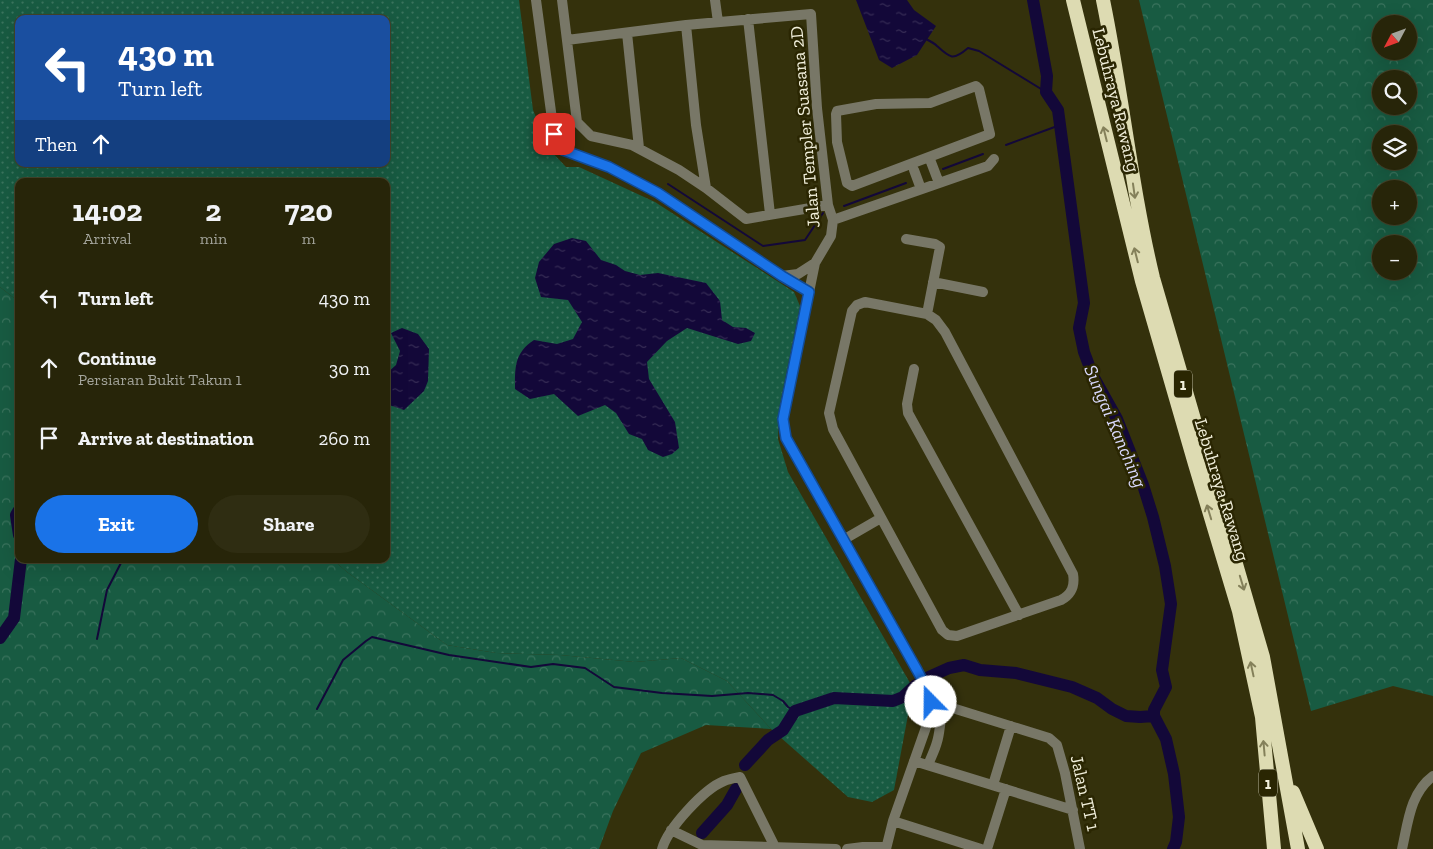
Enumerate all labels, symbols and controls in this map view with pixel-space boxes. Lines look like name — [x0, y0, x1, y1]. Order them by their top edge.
north arrow — [1372, 15, 1418, 60]
map controls — [1372, 15, 1417, 280]
street label: Jalan Templer Suasana 2D — [785, 25, 825, 229]
street label: Lebuhraya Rawang — [1087, 26, 1145, 175]
text: 430 m — [118, 33, 214, 75]
icon: left — [35, 35, 100, 100]
button: search — [1372, 70, 1417, 115]
text: Turn left — [118, 75, 202, 102]
pin — [533, 113, 575, 155]
icon: arrive — [540, 120, 568, 148]
button: layers — [1372, 125, 1417, 170]
one-way arrow — [1100, 126, 1110, 142]
icon: ahead — [87, 130, 115, 158]
text: Then — [35, 133, 77, 156]
button: + — [1372, 180, 1417, 225]
one-way arrow — [1129, 182, 1139, 198]
text: 14:02 — [72, 193, 142, 229]
text: 2 — [205, 193, 221, 229]
text: 720 — [284, 193, 333, 229]
text: Arrival — [83, 229, 131, 248]
text: min — [200, 229, 227, 248]
text: m — [302, 229, 315, 248]
button: − — [1372, 235, 1417, 280]
one-way arrow — [1131, 247, 1140, 263]
icon: left — [35, 284, 63, 312]
text: Turn left — [78, 287, 153, 310]
text: 430 m — [319, 287, 370, 310]
text: Continue — [78, 347, 156, 370]
icon: ahead — [35, 354, 63, 382]
text: 30 m — [329, 357, 370, 380]
water label: Sungai Kanching — [1079, 361, 1152, 492]
text: Persiaran Bukit Takun 1 — [78, 370, 242, 389]
road number: 1 — [1174, 370, 1192, 398]
street label: Lebuhraya Rawang — [1190, 416, 1254, 564]
icon: arrive — [35, 424, 63, 452]
text: Arrive at destination — [78, 427, 254, 450]
text: 260 m — [318, 427, 370, 450]
button: Exit — [35, 495, 198, 553]
button: Share — [208, 495, 370, 553]
one-way arrow — [1204, 505, 1214, 521]
one-way arrow — [1238, 575, 1248, 591]
one-way arrow — [1247, 661, 1256, 677]
position arrow — [904, 675, 956, 727]
one-way arrow — [1260, 740, 1269, 756]
street label: Jalan TT 1 — [1066, 753, 1104, 833]
road number: 1 — [1259, 770, 1277, 796]

